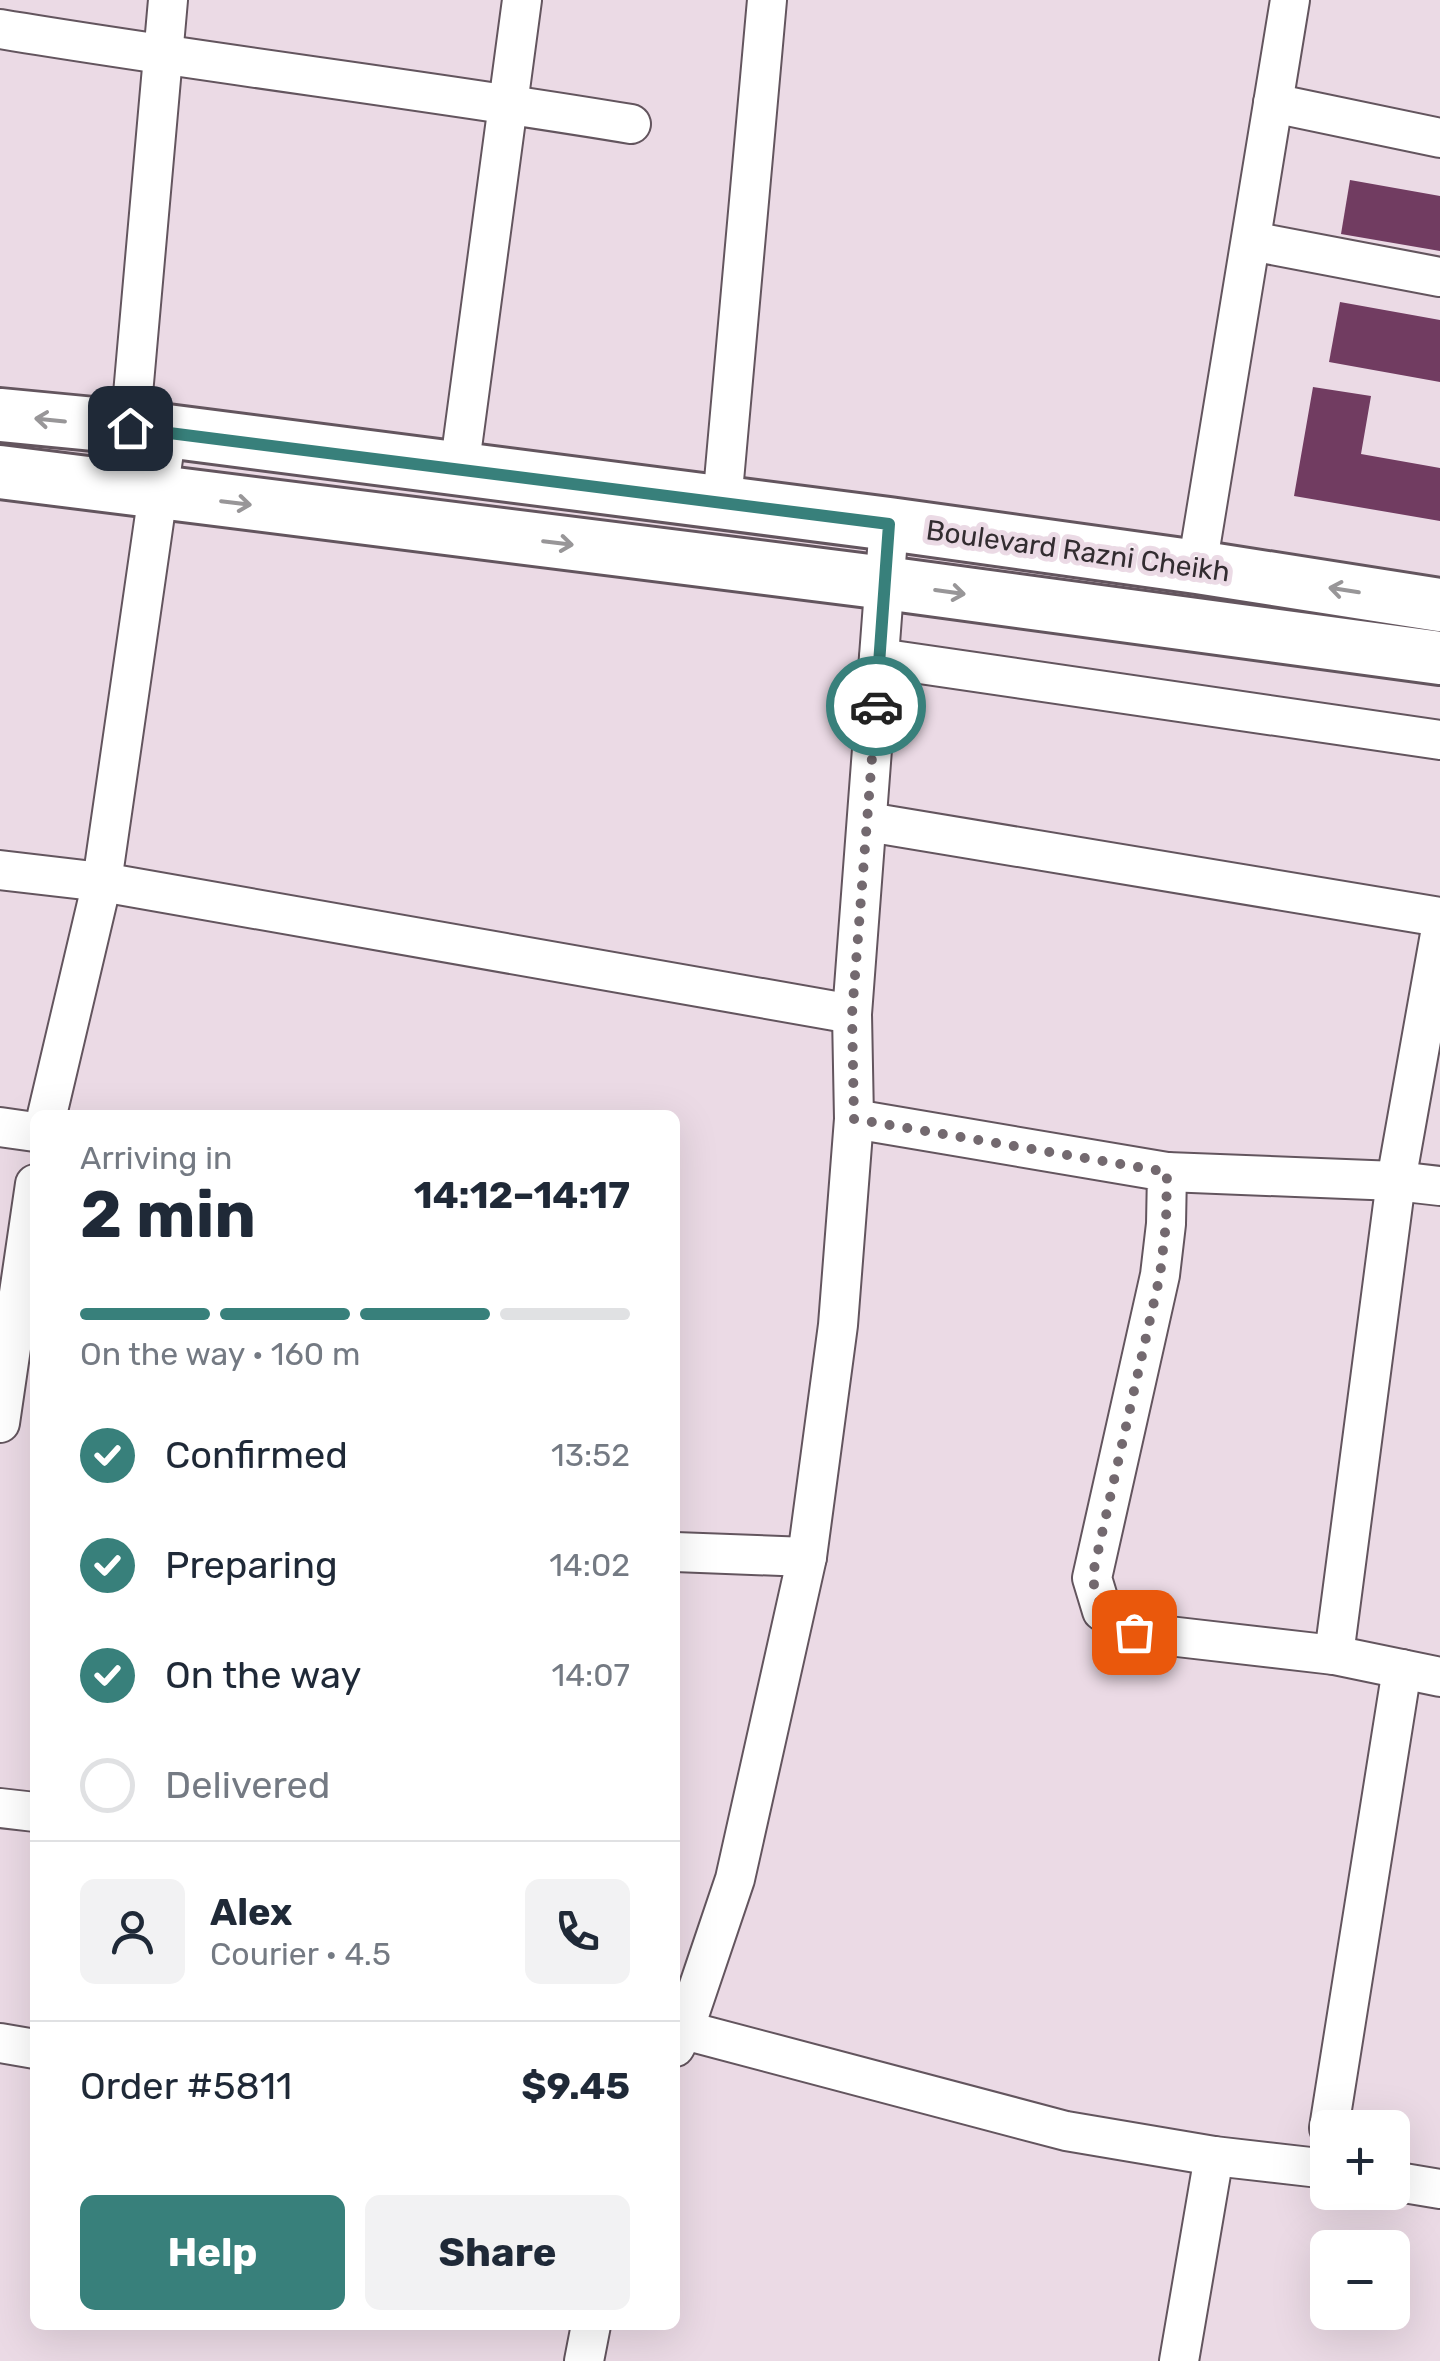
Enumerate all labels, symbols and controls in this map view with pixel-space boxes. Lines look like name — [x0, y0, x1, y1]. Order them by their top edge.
pin — [88, 386, 173, 471]
icon: home — [103, 401, 158, 456]
one-way arrow — [34, 410, 67, 429]
one-way arrow — [219, 494, 251, 513]
street label: Boulevard Razni Cheikh — [924, 513, 1232, 589]
one-way arrow — [541, 534, 574, 552]
one-way arrow — [1328, 581, 1360, 599]
one-way arrow — [933, 583, 966, 601]
courier — [826, 656, 926, 756]
icon: car — [849, 679, 904, 734]
text: Arriving in — [80, 1139, 232, 1177]
text: 14:12–14:17 — [414, 1172, 630, 1218]
text: 2 min — [80, 1176, 256, 1253]
text: On the way · 160 m — [80, 1335, 360, 1373]
icon: check — [80, 1428, 135, 1483]
text: Confirmed — [165, 1432, 348, 1478]
text: 13:52 — [551, 1436, 630, 1474]
icon: check — [80, 1538, 135, 1593]
text: Preparing — [165, 1542, 338, 1588]
text: 14:02 — [549, 1546, 630, 1584]
pin — [1092, 1590, 1177, 1675]
icon: bag — [1107, 1605, 1162, 1660]
icon: check — [80, 1648, 135, 1703]
text: On the way — [165, 1652, 361, 1698]
text: 14:07 — [552, 1656, 630, 1694]
text: Delivered — [165, 1762, 330, 1808]
button: person — [80, 1879, 185, 1984]
button: phone — [525, 1879, 630, 1984]
text: Alex — [210, 1889, 292, 1935]
text: Courier · 4.5 — [210, 1935, 391, 1973]
text: Order #5811 — [80, 2063, 292, 2109]
text: $9.45 — [521, 2063, 630, 2109]
map controls — [1310, 2110, 1410, 2330]
button: + — [1310, 2110, 1410, 2210]
button: Help — [80, 2195, 345, 2310]
button: Share — [365, 2195, 630, 2310]
button: − — [1310, 2230, 1410, 2330]

